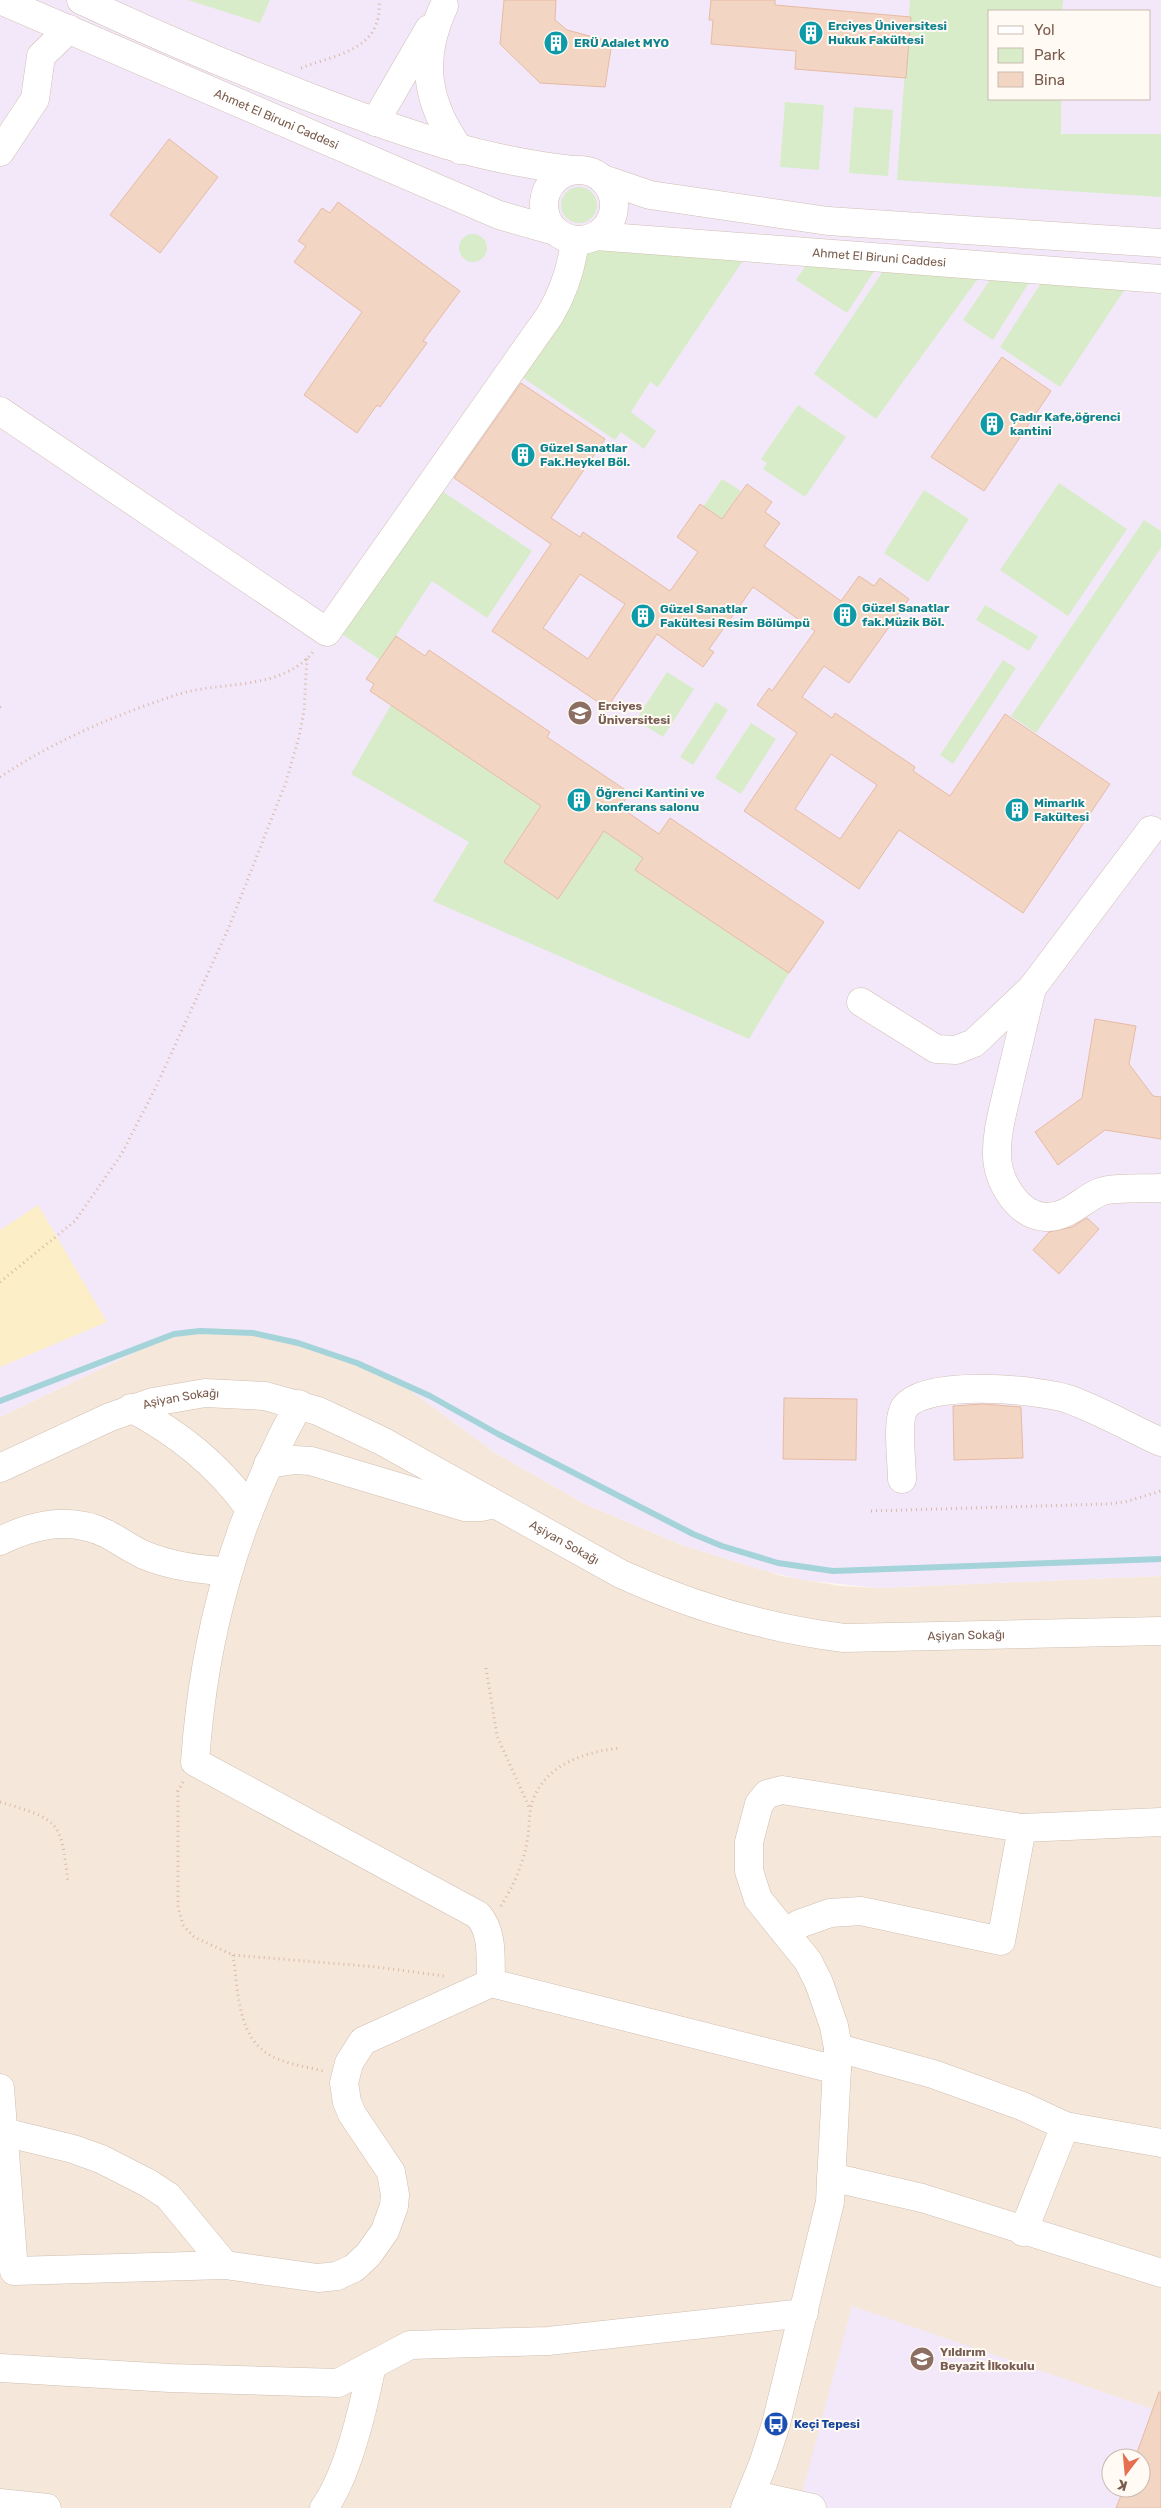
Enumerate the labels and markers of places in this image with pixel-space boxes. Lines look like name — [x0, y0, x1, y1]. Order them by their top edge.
place label: Erciyes Üniversitesi Hukuk Fakültesi — [828, 19, 947, 47]
building icon: Erciyes Üniversitesi Hukuk Fakültesi — [798, 20, 824, 46]
building icon: ERÜ Adalet MYO — [543, 30, 569, 56]
place label: ERÜ Adalet MYO — [574, 36, 669, 50]
place label: Çadır Kafe,öğrenci kantini — [1010, 410, 1121, 438]
building icon: Çadır Kafe,öğrenci kantini — [979, 411, 1005, 437]
place label: Güzel Sanatlar Fak.Heykel Böl. — [540, 441, 630, 469]
building icon: Güzel Sanatlar Fak.Heykel Böl. — [510, 442, 536, 468]
place label: Güzel Sanatlar fak.Müzik Böl. — [862, 601, 950, 629]
place label: Güzel Sanatlar Fakültesi Resim Bölümpü — [660, 602, 810, 630]
building icon: Güzel Sanatlar fak.Müzik Böl. — [832, 602, 858, 628]
building icon: Güzel Sanatlar Fakültesi Resim Bölümpü — [630, 603, 656, 629]
place label: Erciyes Üniversitesi — [598, 699, 670, 727]
school or university icon: Erciyes Üniversitesi — [567, 700, 593, 726]
place label: Öğrenci Kantini ve konferans salonu — [596, 786, 705, 814]
building icon: Öğrenci Kantini ve konferans salonu — [566, 787, 592, 813]
place label: Mimarlık Fakültesi — [1034, 796, 1089, 824]
building icon: Mimarlık Fakültesi — [1004, 797, 1030, 823]
place label: Yıldırım Beyazit İlkokulu — [940, 2345, 1035, 2373]
school or university icon: Yıldırım Beyazit İlkokulu — [909, 2346, 935, 2372]
bus stop icon: Keçi Tepesi — [763, 2411, 789, 2437]
place label: Keçi Tepesi — [794, 2417, 860, 2431]

